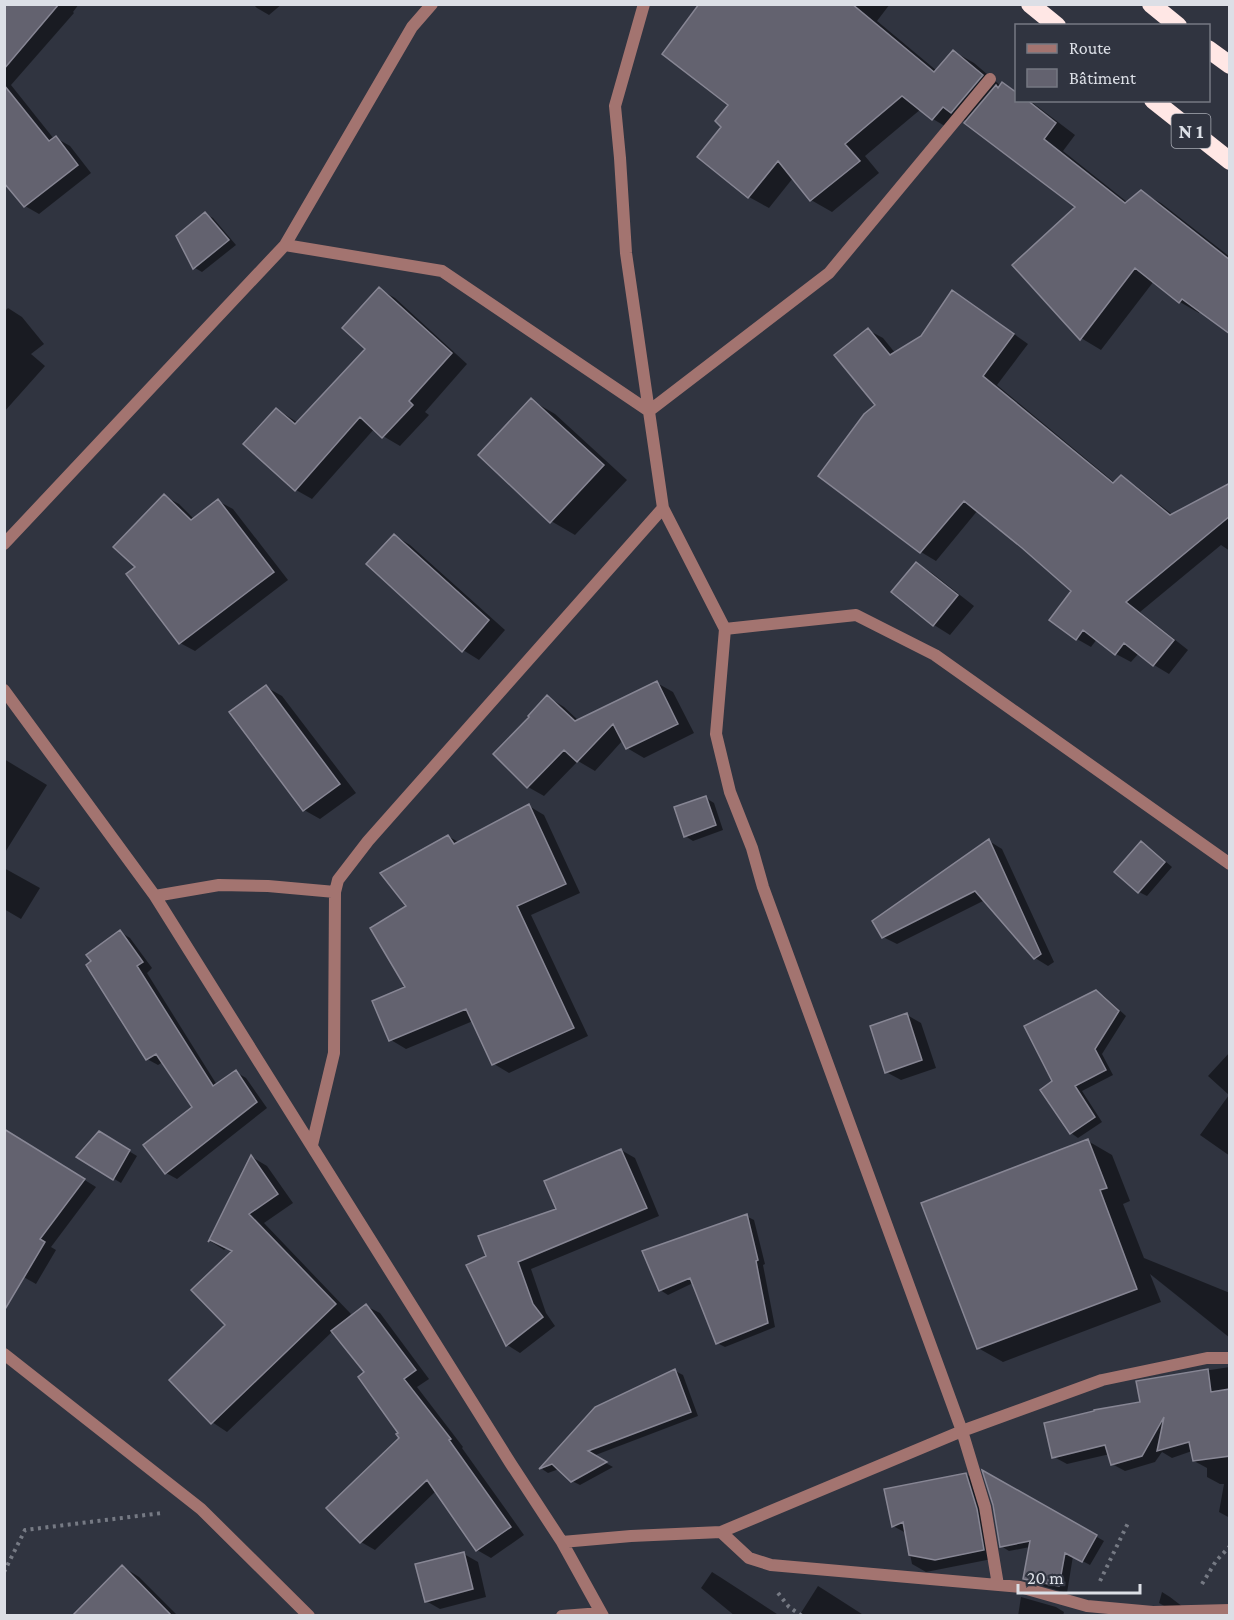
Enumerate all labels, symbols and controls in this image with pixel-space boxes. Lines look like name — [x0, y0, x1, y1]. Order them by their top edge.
legend — [1015, 24, 1210, 102]
text: Route — [1069, 38, 1111, 58]
text: Bâtiment — [1069, 68, 1137, 88]
road number: N 1 — [1172, 114, 1210, 148]
scale bar — [1018, 1557, 1140, 1595]
text: 20 m — [1027, 1568, 1064, 1588]

